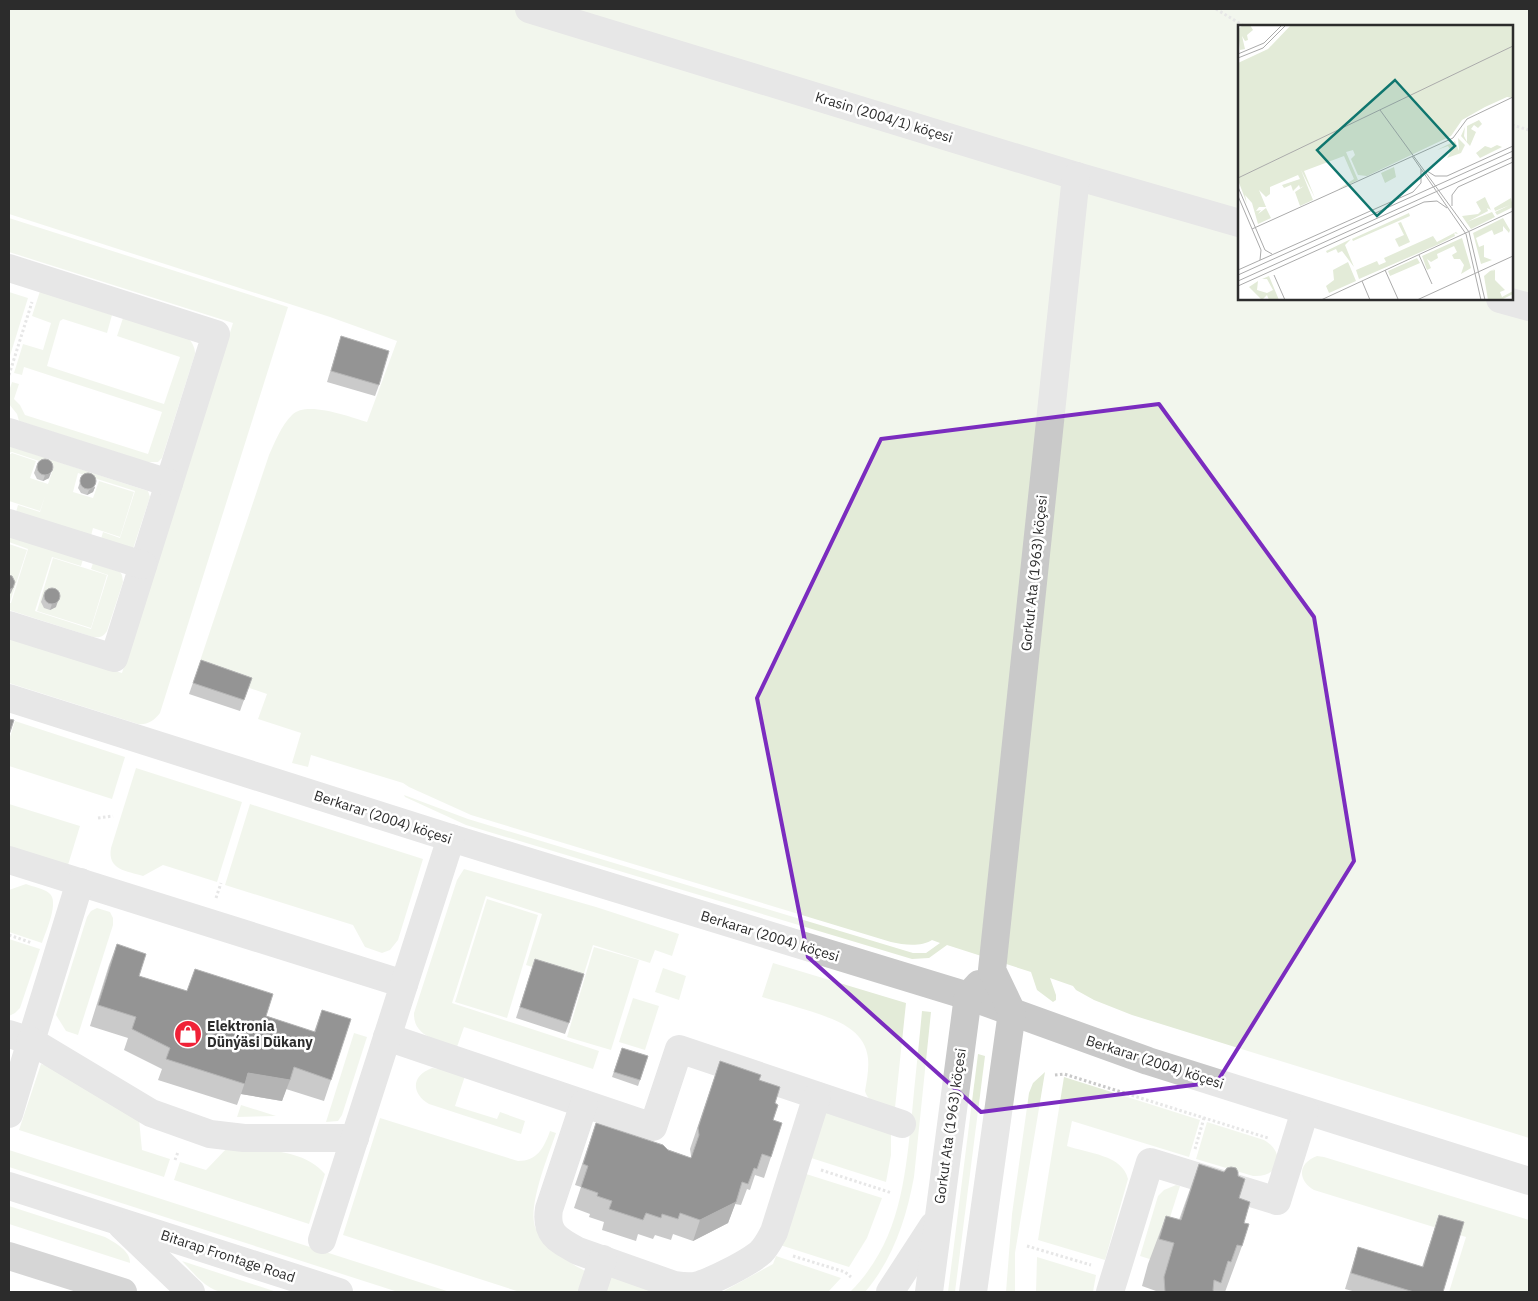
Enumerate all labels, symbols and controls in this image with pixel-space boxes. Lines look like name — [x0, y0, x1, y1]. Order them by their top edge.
inset map — [1238, 25, 1513, 300]
street label: Krasin (2004/1) köçesi — [813, 88, 955, 146]
street label: Gorkut Ata (1963) köçesi — [1017, 494, 1051, 652]
street label: Berkarar (2004) köçesi — [312, 786, 454, 848]
street label: Berkarar (2004) köçesi — [699, 906, 841, 966]
place label: Elektronia Dünýäsi Dükany — [207, 1017, 313, 1051]
shop icon: Elektronia Dünýäsi Dükany — [173, 1019, 203, 1049]
street label: Berkarar (2004) köçesi — [1084, 1031, 1226, 1093]
street label: Gorkut Ata (1963) köçesi — [930, 1047, 970, 1205]
street label: Bitarap Frontage Road — [159, 1226, 297, 1286]

